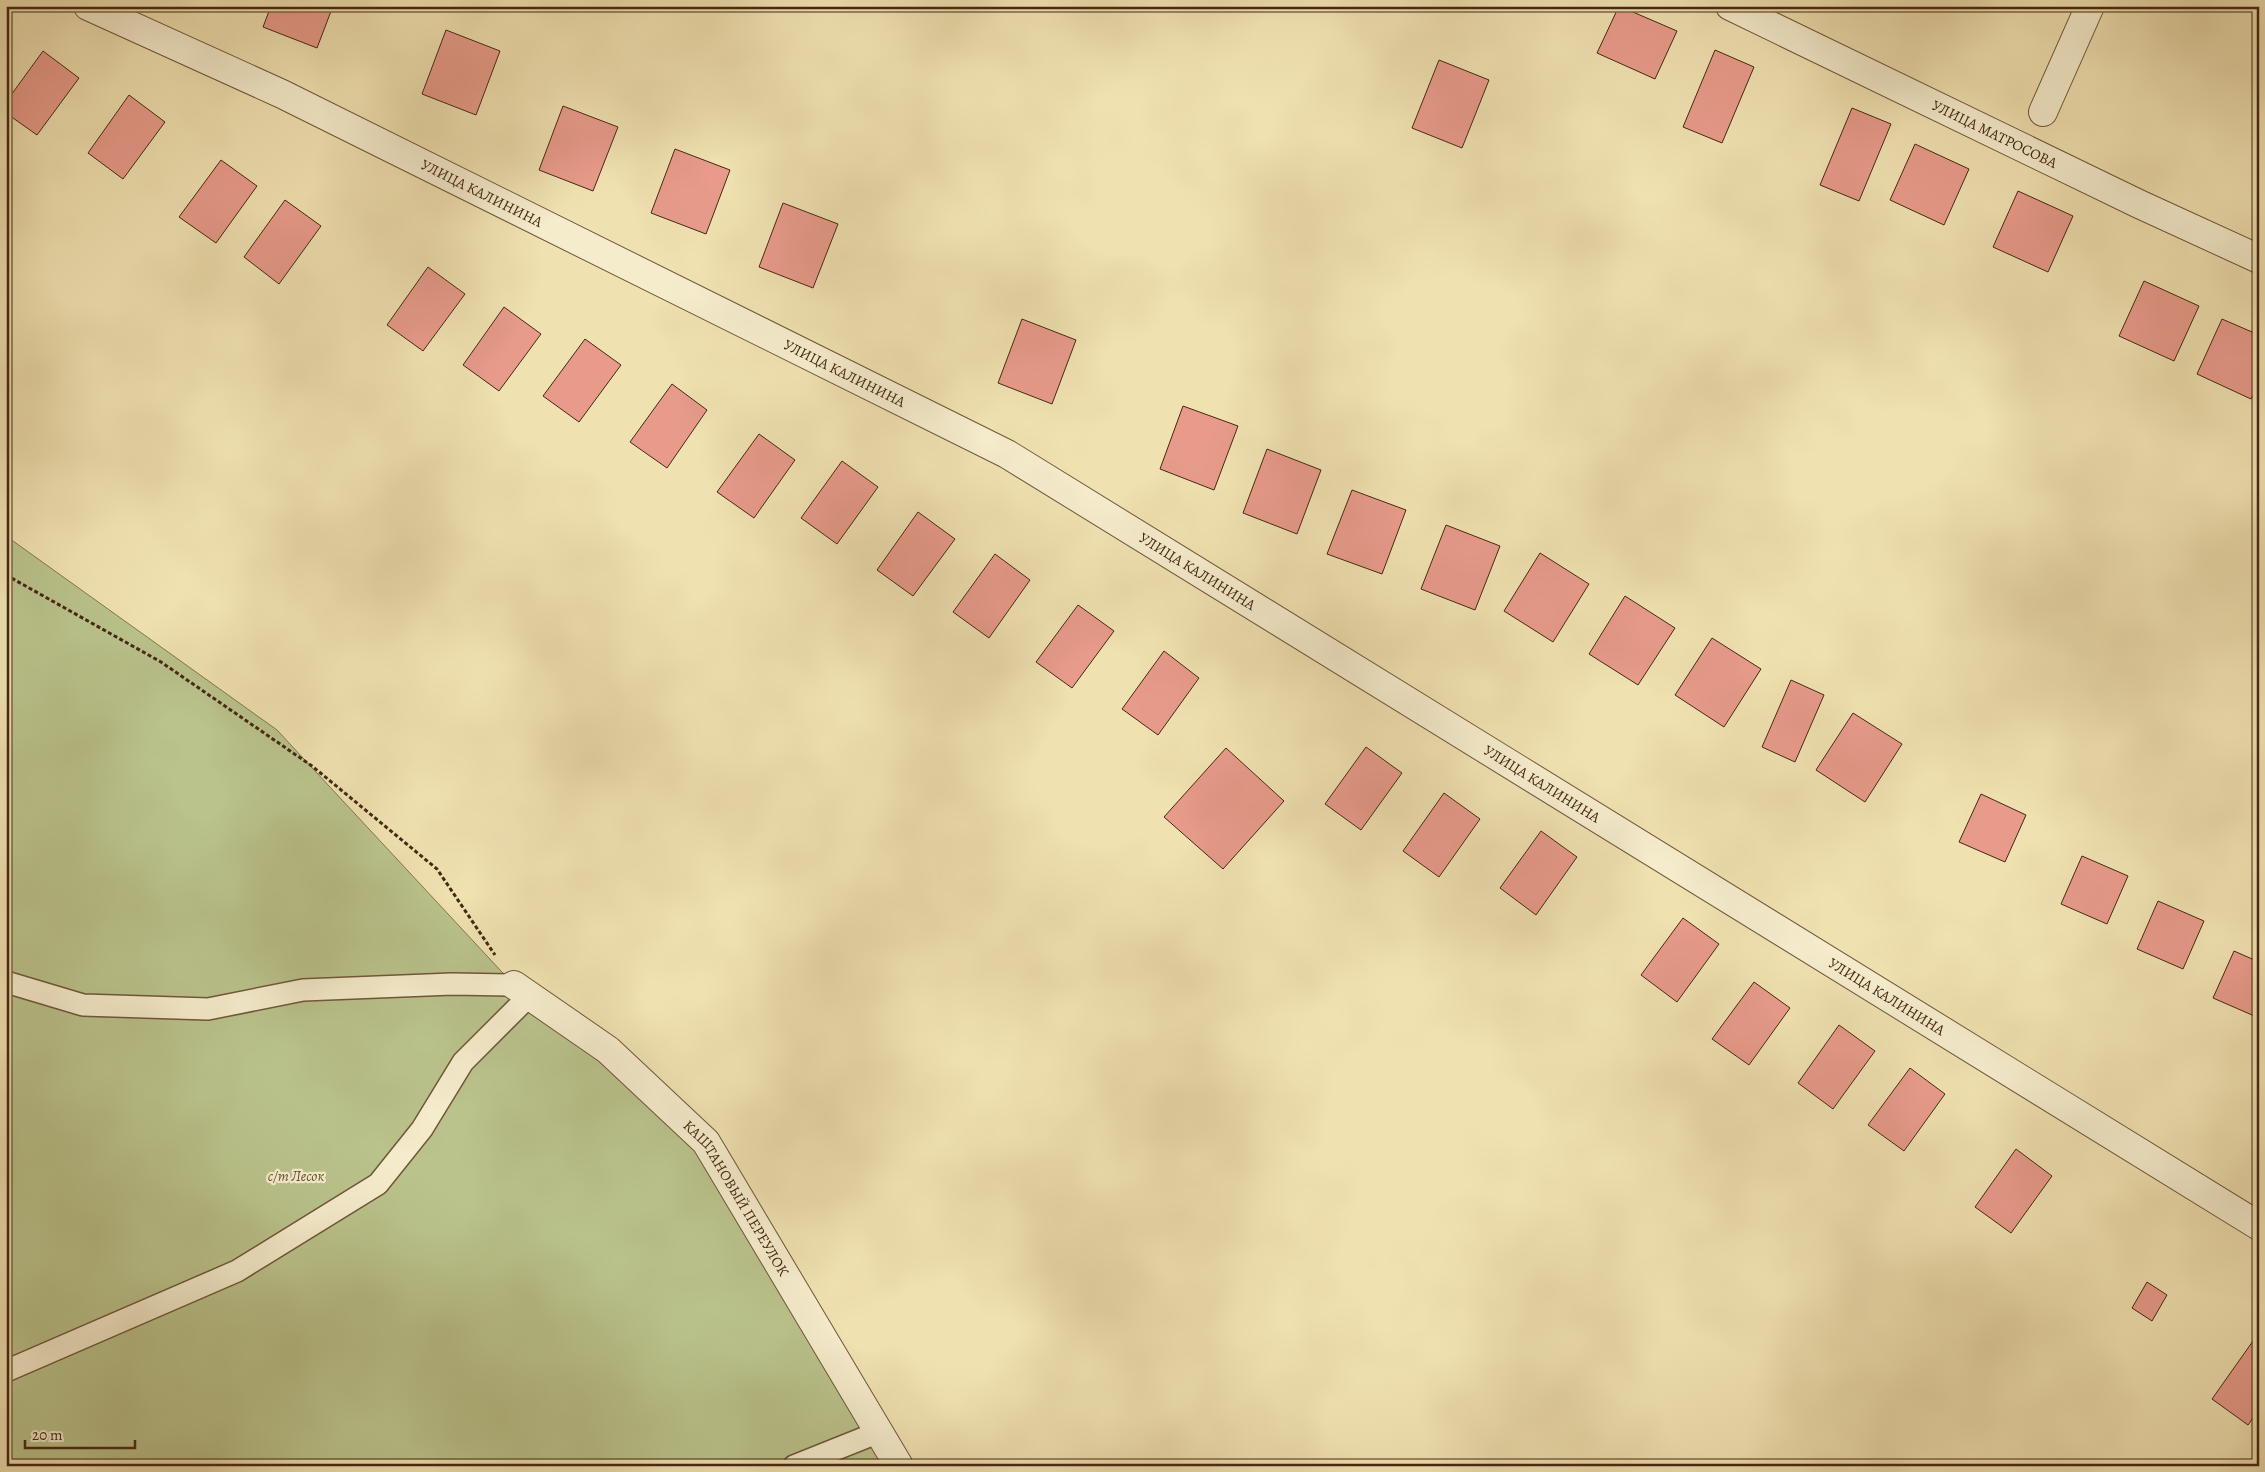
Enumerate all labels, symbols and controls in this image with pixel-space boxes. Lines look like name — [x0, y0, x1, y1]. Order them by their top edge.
street label: УЛИЦА МАТРОСОВА — [1929, 95, 2061, 173]
street label: УЛИЦА КАЛИНИНА — [417, 155, 546, 232]
street label: УЛИЦА КАЛИНИНА — [780, 335, 909, 412]
street label: УЛИЦА КАЛИНИНА — [1135, 528, 1260, 615]
street label: УЛИЦА КАЛИНИНА — [1480, 740, 1604, 828]
street label: УЛИЦА КАЛИНИНА — [1825, 953, 1949, 1040]
street label: КАШТАНОВЫЙ ПЕРЕУЛОК — [679, 1116, 794, 1280]
park label: с/т Лесок — [268, 1166, 324, 1186]
scale bar — [25, 1417, 135, 1449]
text: 20 m — [32, 1425, 63, 1445]

